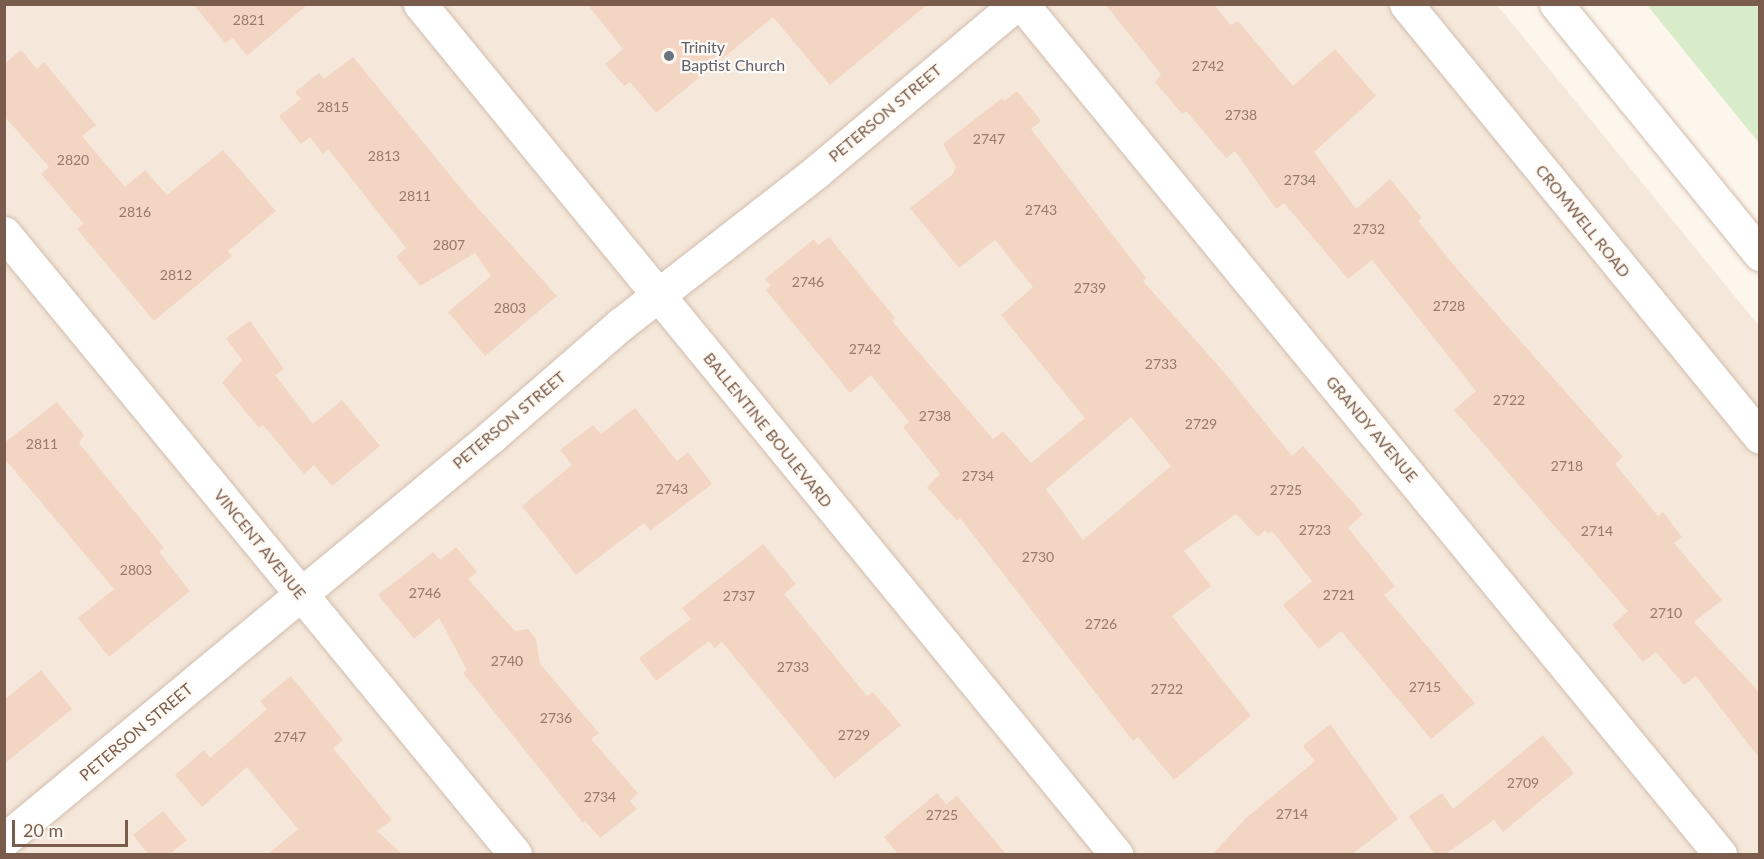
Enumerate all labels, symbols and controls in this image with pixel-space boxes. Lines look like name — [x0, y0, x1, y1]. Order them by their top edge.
house number: 2821 — [233, 12, 265, 28]
place label: Trinity Baptist Church — [681, 37, 785, 75]
marker: Trinity Baptist Church — [662, 49, 676, 63]
house number: 2742 — [1192, 58, 1224, 74]
street label: PETERSON STREET — [825, 60, 945, 166]
house number: 2815 — [317, 99, 349, 115]
house number: 2738 — [1225, 107, 1257, 123]
house number: 2747 — [973, 131, 1005, 147]
house number: 2813 — [368, 148, 400, 164]
house number: 2820 — [57, 152, 89, 168]
street label: CROMWELL ROAD — [1531, 161, 1635, 281]
house number: 2734 — [1284, 172, 1316, 188]
house number: 2811 — [399, 188, 431, 204]
house number: 2743 — [1025, 202, 1057, 218]
house number: 2816 — [119, 204, 151, 220]
house number: 2732 — [1353, 221, 1385, 237]
house number: 2807 — [433, 237, 465, 253]
house number: 2812 — [160, 267, 192, 283]
house number: 2746 — [792, 274, 824, 290]
house number: 2739 — [1074, 280, 1106, 296]
house number: 2728 — [1433, 298, 1465, 314]
house number: 2803 — [494, 300, 526, 316]
house number: 2742 — [849, 341, 881, 357]
street label: BALLENTINE BOULEVARD — [700, 349, 836, 511]
house number: 2733 — [1145, 356, 1177, 372]
street label: PETERSON STREET — [449, 367, 569, 473]
street label: GRANDY AVENUE — [1322, 372, 1422, 486]
house number: 2722 — [1493, 392, 1525, 408]
house number: 2738 — [919, 408, 951, 424]
house number: 2729 — [1185, 416, 1217, 432]
house number: 2811 — [26, 436, 58, 452]
house number: 2718 — [1551, 458, 1583, 474]
house number: 2734 — [962, 468, 994, 484]
house number: 2743 — [656, 481, 688, 497]
house number: 2725 — [1270, 482, 1302, 498]
street label: VINCENT AVENUE — [210, 485, 310, 603]
house number: 2723 — [1299, 522, 1331, 538]
house number: 2714 — [1581, 523, 1613, 539]
house number: 2730 — [1022, 549, 1054, 565]
house number: 2803 — [120, 562, 152, 578]
house number: 2746 — [409, 585, 441, 601]
house number: 2721 — [1323, 587, 1355, 603]
house number: 2737 — [723, 588, 755, 604]
house number: 2710 — [1650, 605, 1682, 621]
house number: 2726 — [1085, 616, 1117, 632]
house number: 2740 — [491, 653, 523, 669]
house number: 2733 — [777, 659, 809, 675]
street label: PETERSON STREET — [76, 679, 196, 785]
house number: 2715 — [1409, 679, 1441, 695]
house number: 2722 — [1151, 681, 1183, 697]
house number: 2736 — [540, 710, 572, 726]
house number: 2729 — [838, 727, 870, 743]
house number: 2747 — [274, 729, 306, 745]
house number: 2709 — [1507, 775, 1539, 791]
house number: 2734 — [584, 789, 616, 805]
house number: 2714 — [1276, 806, 1308, 822]
house number: 2725 — [926, 807, 958, 823]
scale bar — [15, 808, 130, 846]
text: 20 m — [23, 819, 63, 841]

